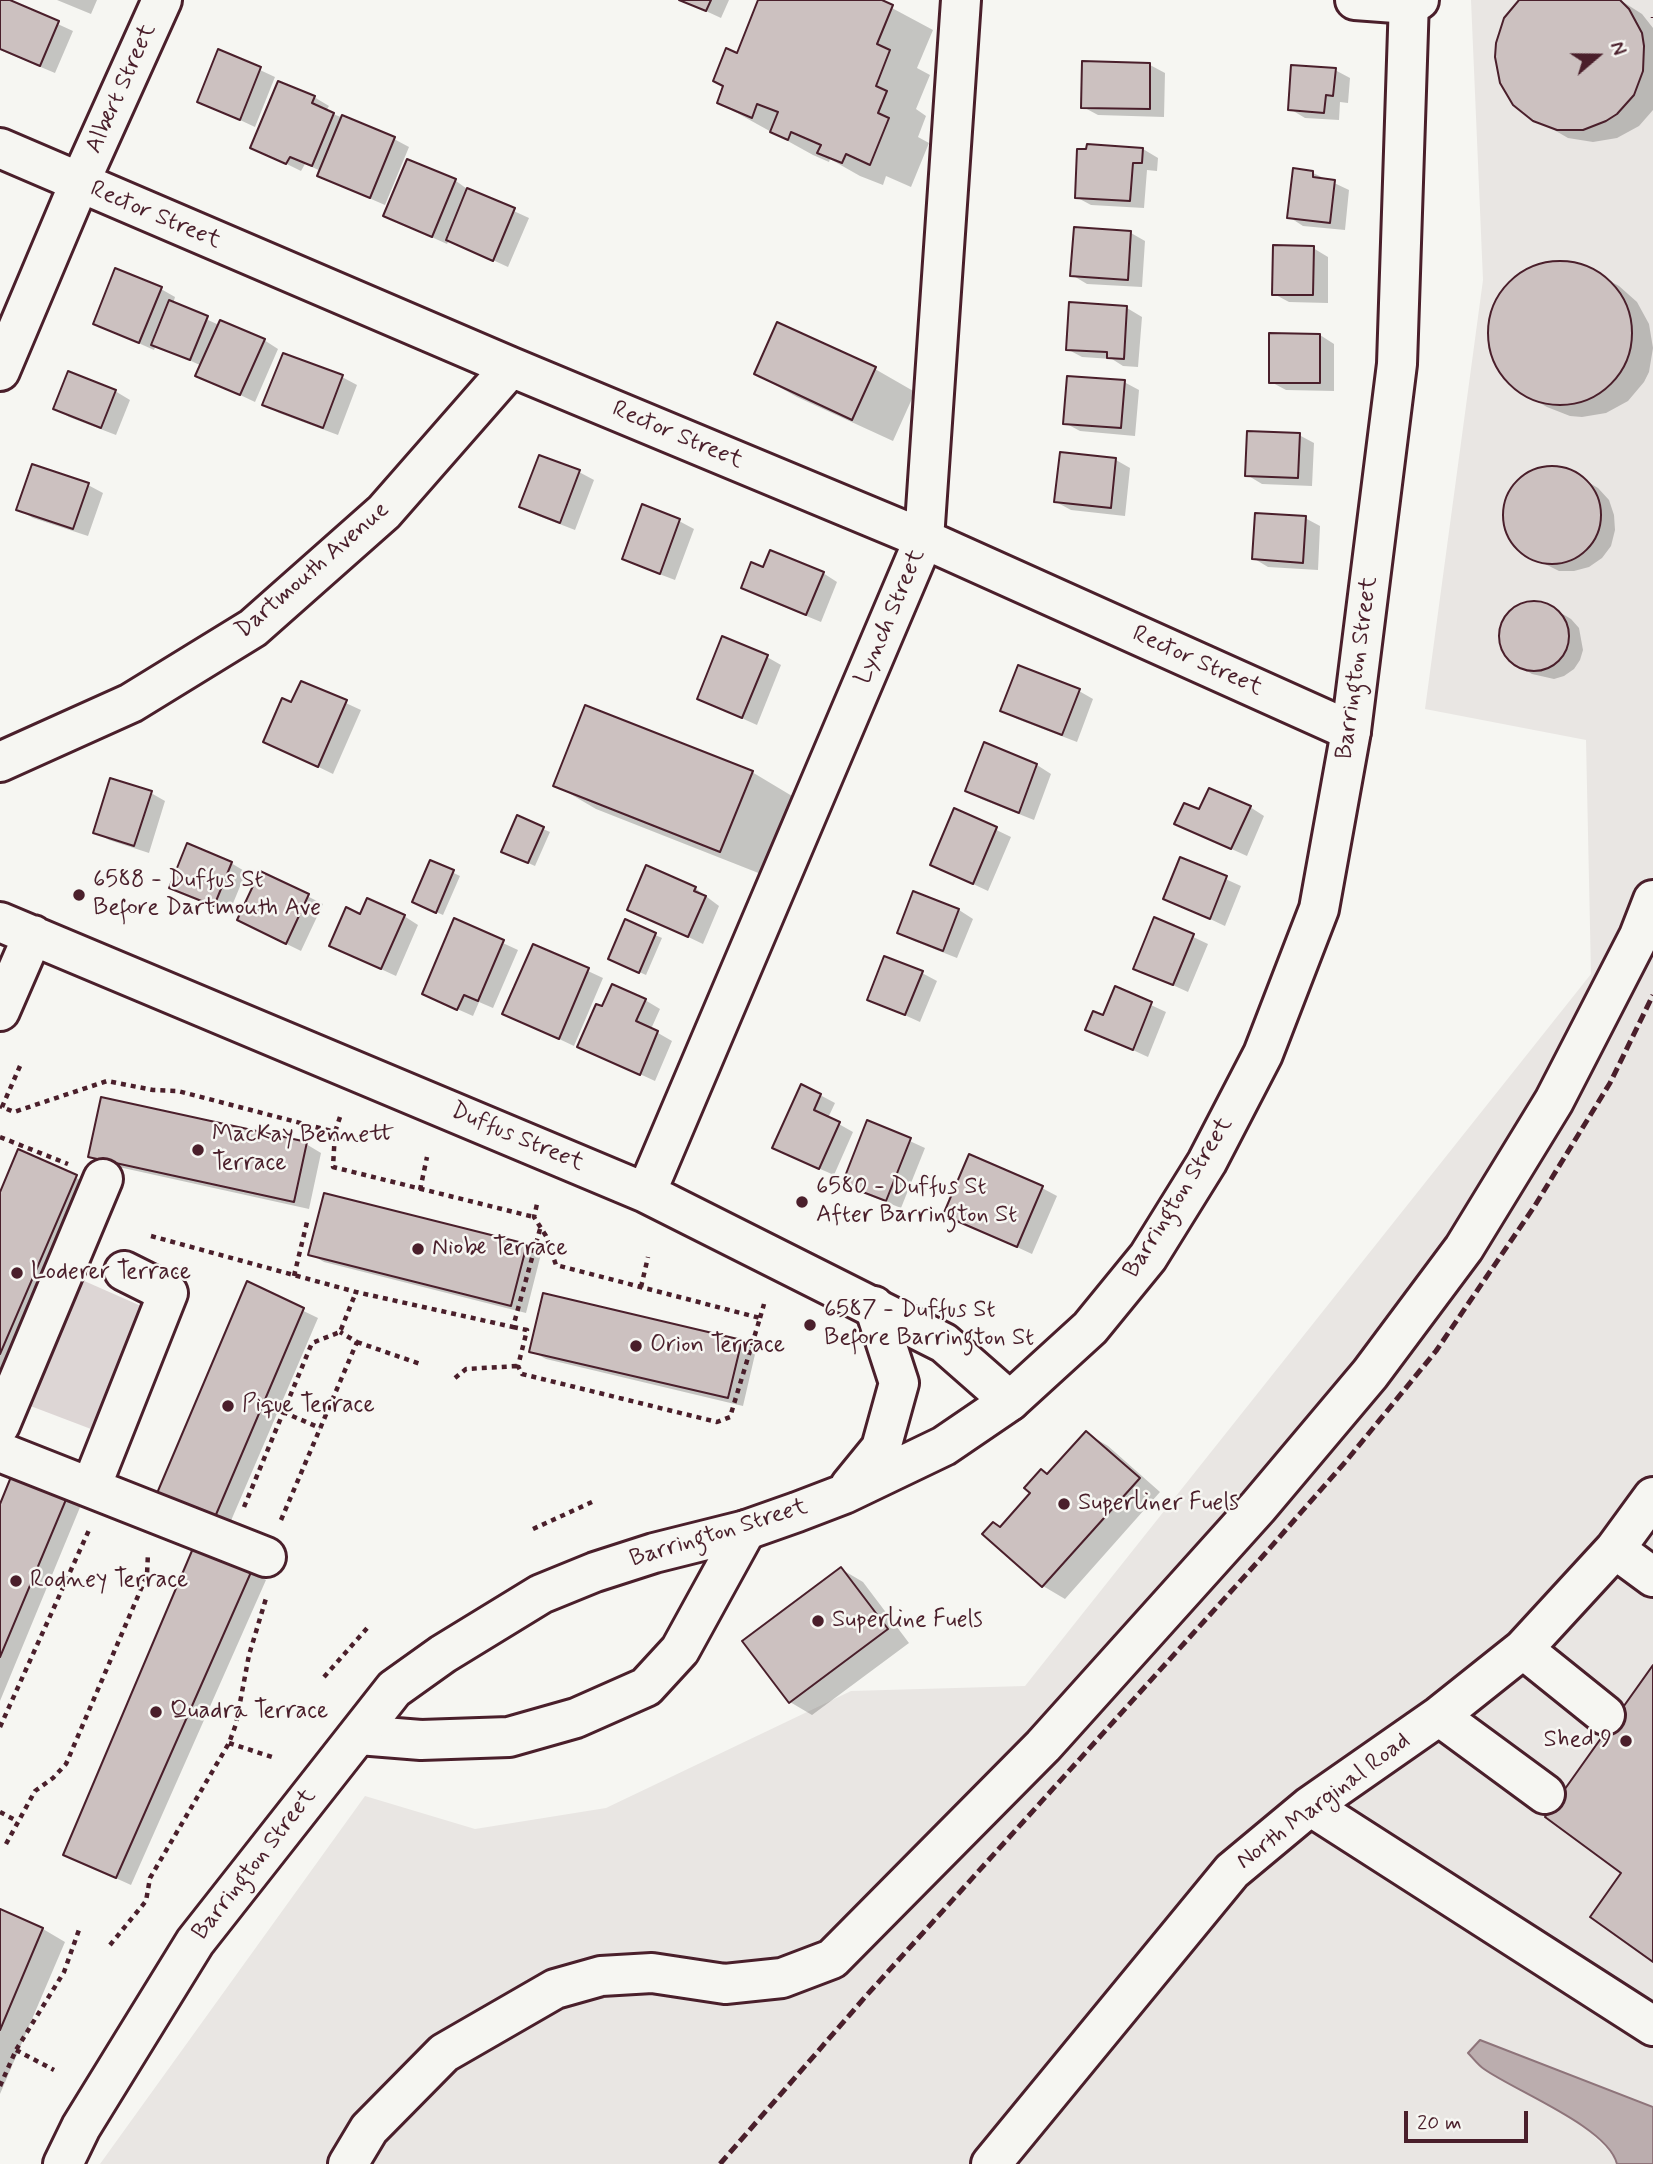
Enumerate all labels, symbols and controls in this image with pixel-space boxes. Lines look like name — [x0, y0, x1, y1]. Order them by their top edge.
street label: Albert Street — [81, 20, 163, 158]
north arrow — [1562, 21, 1632, 91]
text: N — [1603, 38, 1631, 59]
street label: Rector Street — [85, 176, 225, 256]
street label: Rector Street — [607, 396, 747, 476]
street label: Dartmouth Avenue — [230, 496, 396, 646]
street label: Lynch Street — [850, 545, 932, 689]
street label: Barrington Street — [1331, 575, 1385, 761]
street label: Rector Street — [1128, 621, 1266, 703]
place label: 6588 - Duffus St Before Dartmouth Ave — [93, 867, 321, 923]
marker: 6588 - Duffus St Before Dartmouth Ave — [71, 887, 87, 903]
street label: Duffus Street — [446, 1097, 588, 1179]
street label: Barrington Street — [1118, 1112, 1240, 1284]
place label: MacKay Bennett Terrace — [212, 1122, 394, 1178]
marker: MacKay Bennett Terrace — [190, 1142, 206, 1158]
place label: 6580 - Duffus St After Barrington St — [816, 1174, 1017, 1230]
marker: 6580 - Duffus St After Barrington St — [794, 1194, 810, 1210]
place label: Niobe Terrace — [432, 1235, 567, 1263]
marker: Niobe Terrace — [410, 1241, 426, 1257]
place label: Loderer Terrace — [31, 1259, 191, 1287]
marker: Loderer Terrace — [9, 1265, 25, 1281]
place label: 6587 - Duffus St Before Barrington St — [824, 1297, 1034, 1353]
marker: 6587 - Duffus St Before Barrington St — [802, 1317, 818, 1333]
place label: Orion Terrace — [650, 1332, 785, 1360]
marker: Orion Terrace — [628, 1338, 644, 1354]
place label: Pique Terrace — [242, 1392, 375, 1420]
marker: Pique Terrace — [220, 1398, 236, 1414]
place label: Superliner Fuels — [1078, 1490, 1239, 1518]
street label: Barrington Street — [627, 1493, 811, 1575]
marker: Superliner Fuels — [1056, 1496, 1072, 1512]
place label: Rodney Terrace — [30, 1567, 188, 1595]
marker: Rodney Terrace — [8, 1573, 24, 1589]
place label: Superline Fuels — [832, 1607, 983, 1635]
marker: Superline Fuels — [810, 1613, 826, 1629]
place label: Quadra Terrace — [170, 1698, 328, 1726]
marker: Quadra Terrace — [148, 1704, 164, 1720]
street label: North Marginal Road — [1232, 1727, 1416, 1877]
place label: Shed 9 — [1544, 1727, 1612, 1755]
marker: Shed 9 — [1618, 1733, 1634, 1749]
street label: Barrington Street — [187, 1784, 323, 1946]
scale bar — [1408, 2098, 1532, 2142]
text: 20 m — [1417, 2109, 1462, 2137]

